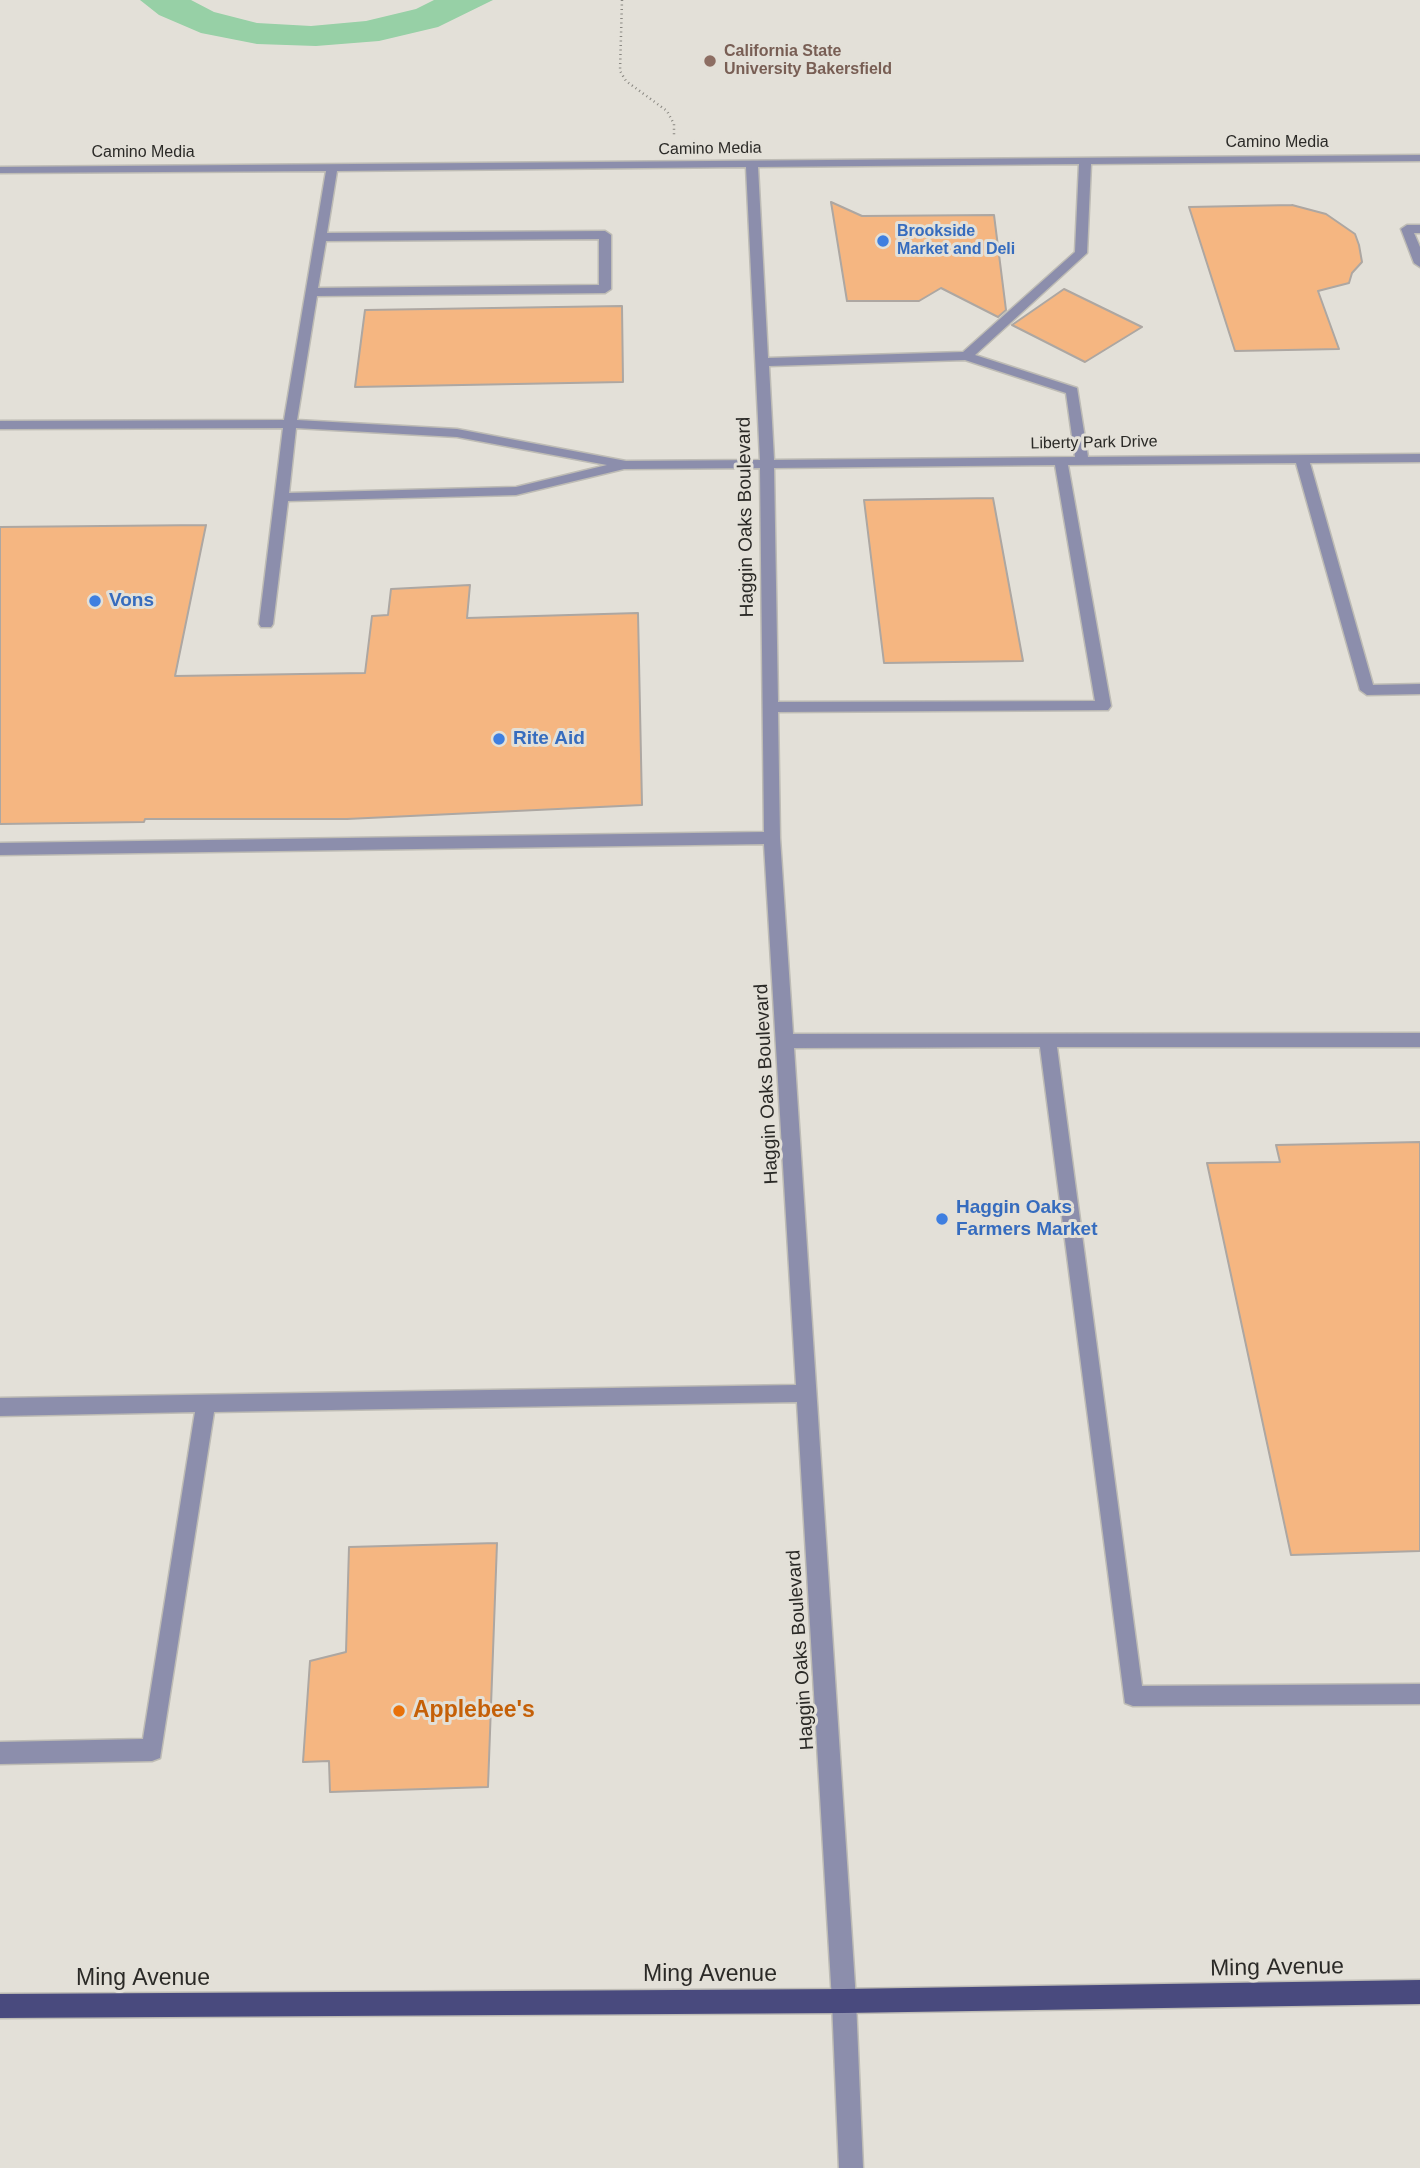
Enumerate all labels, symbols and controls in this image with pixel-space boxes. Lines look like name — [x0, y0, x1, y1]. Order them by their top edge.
place label: California State University Bakersfield — [724, 42, 892, 80]
marker: California State University Bakersfield — [702, 53, 718, 69]
street label: Camino Media — [1225, 133, 1329, 153]
street label: Camino Media — [658, 139, 762, 159]
street label: Camino Media — [91, 143, 195, 163]
place label: Brookside Market and Deli — [897, 222, 1015, 260]
marker: Brookside Market and Deli — [875, 233, 891, 249]
street label: Haggin Oaks Boulevard — [733, 416, 759, 618]
street label: Liberty Park Drive — [1030, 432, 1158, 454]
place label: Vons — [109, 590, 154, 612]
marker: Vons — [87, 593, 103, 609]
place label: Rite Aid — [513, 728, 585, 750]
marker: Rite Aid — [491, 731, 507, 747]
street label: Haggin Oaks Boulevard — [750, 983, 784, 1185]
place label: Haggin Oaks Farmers Market — [956, 1197, 1098, 1241]
marker: Haggin Oaks Farmers Market — [934, 1211, 950, 1227]
street label: Haggin Oaks Boulevard — [783, 1549, 819, 1751]
place label: Applebee's — [413, 1697, 535, 1725]
marker: Applebee's — [391, 1703, 407, 1719]
street label: Ming Avenue — [1210, 1953, 1344, 1983]
street label: Ming Avenue — [643, 1961, 777, 1989]
street label: Ming Avenue — [76, 1965, 210, 1993]

